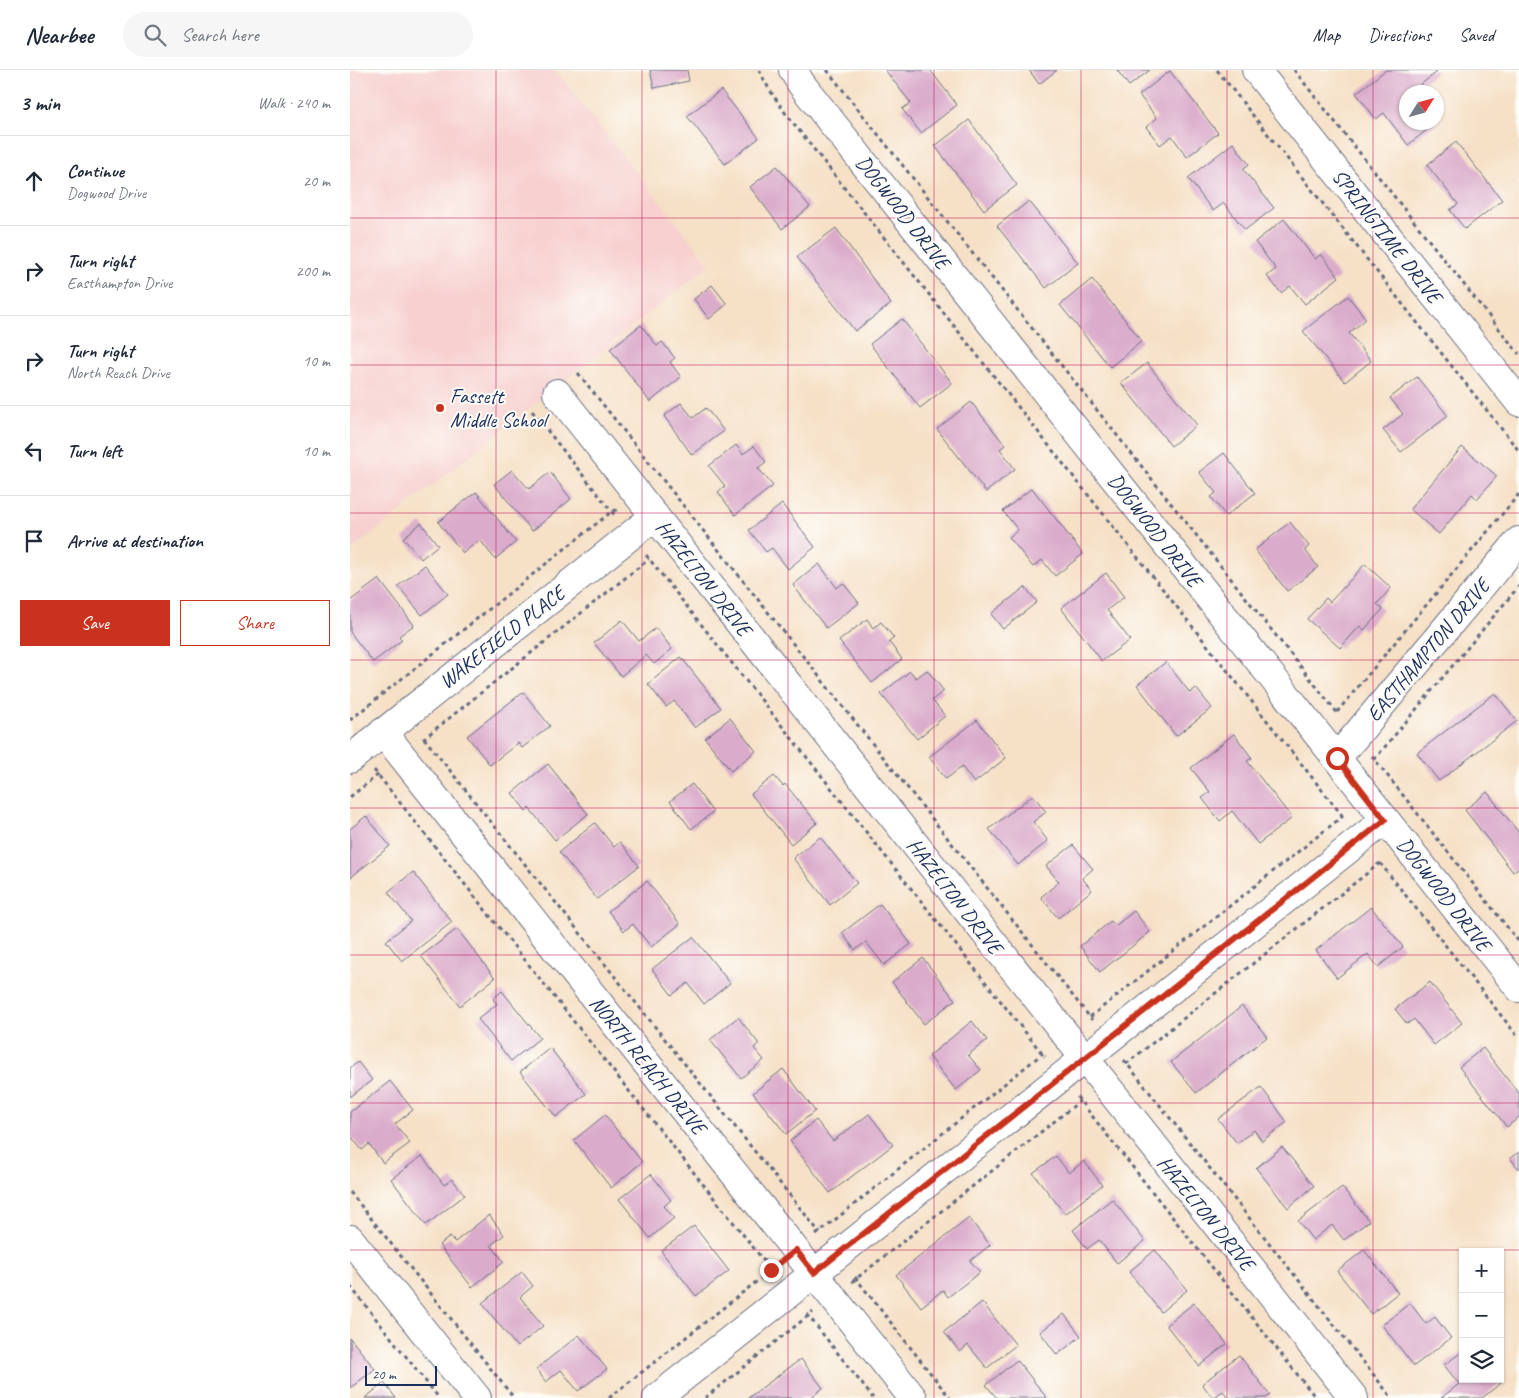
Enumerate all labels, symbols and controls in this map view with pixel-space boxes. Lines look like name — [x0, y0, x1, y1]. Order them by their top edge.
search box — [123, 12, 473, 57]
text: Nearbee — [25, 20, 93, 50]
icon: search — [141, 21, 169, 49]
text: Search here — [181, 23, 259, 47]
text: Map — [1313, 24, 1340, 46]
text: Directions — [1368, 24, 1431, 46]
text: Saved — [1459, 24, 1494, 46]
north arrow — [1399, 85, 1444, 130]
text: 3 min — [20, 90, 60, 116]
text: Walk · 240 m — [258, 93, 330, 113]
street label: DOGWOOD DRIVE — [850, 150, 957, 276]
text: Continue — [67, 159, 124, 183]
street label: SPRINGTIME DRIVE — [1326, 164, 1449, 310]
icon: ahead — [20, 167, 48, 195]
text: 20 m — [303, 171, 330, 191]
text: Dogwood Drive — [67, 183, 146, 203]
text: Turn right — [67, 249, 134, 273]
icon: right — [20, 257, 48, 285]
text: 200 m — [296, 261, 330, 281]
text: Easthampton Drive — [67, 273, 172, 293]
text: Turn right — [67, 339, 134, 363]
icon: right — [20, 347, 48, 375]
text: 10 m — [303, 351, 330, 371]
text: North Reach Drive — [67, 363, 170, 383]
place label: Fassett Middle School — [450, 383, 550, 433]
marker: Fassett Middle School — [434, 402, 446, 414]
icon: left — [20, 437, 48, 465]
text: Turn left — [67, 439, 122, 463]
text: 10 m — [303, 441, 330, 461]
street label: DOGWOOD DRIVE — [1102, 468, 1209, 594]
street label: HAZELTON DRIVE — [651, 515, 759, 643]
icon: arrive — [20, 527, 48, 555]
text: Arrive at destination — [67, 529, 203, 553]
street label: EASTHAMPTON DRIVE — [1361, 571, 1497, 727]
street label: WAKEFIELD PLACE — [434, 578, 572, 694]
button: Save — [20, 600, 170, 646]
button: Share — [180, 600, 330, 646]
route start — [1326, 747, 1349, 770]
street label: DOGWOOD DRIVE — [1391, 832, 1498, 958]
street label: HAZELTON DRIVE — [902, 833, 1010, 961]
street label: NORTH REACH DRIVE — [584, 990, 713, 1141]
street label: HAZELTON DRIVE — [1152, 1150, 1262, 1278]
map controls — [1459, 1248, 1504, 1383]
button: + — [1459, 1248, 1504, 1293]
route end — [760, 1259, 783, 1282]
button: − — [1459, 1293, 1504, 1338]
button: layers — [1459, 1338, 1504, 1383]
scale bar — [365, 1363, 438, 1386]
text: 20 m — [372, 1366, 396, 1383]

